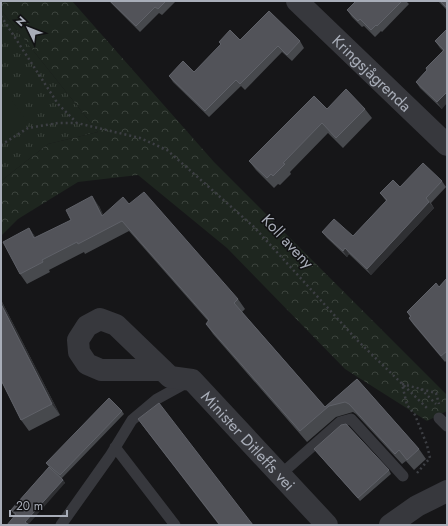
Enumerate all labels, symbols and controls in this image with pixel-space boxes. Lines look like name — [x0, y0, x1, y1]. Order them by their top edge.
north arrow — [8, 8, 48, 48]
text: N — [12, 13, 30, 30]
street label: Kringsjågrenda — [327, 30, 417, 117]
street label: Koll aveny — [256, 209, 320, 275]
street label: Minister Ditleffs vei — [196, 386, 300, 496]
scale bar — [10, 492, 67, 518]
text: 20 m — [16, 497, 43, 515]

